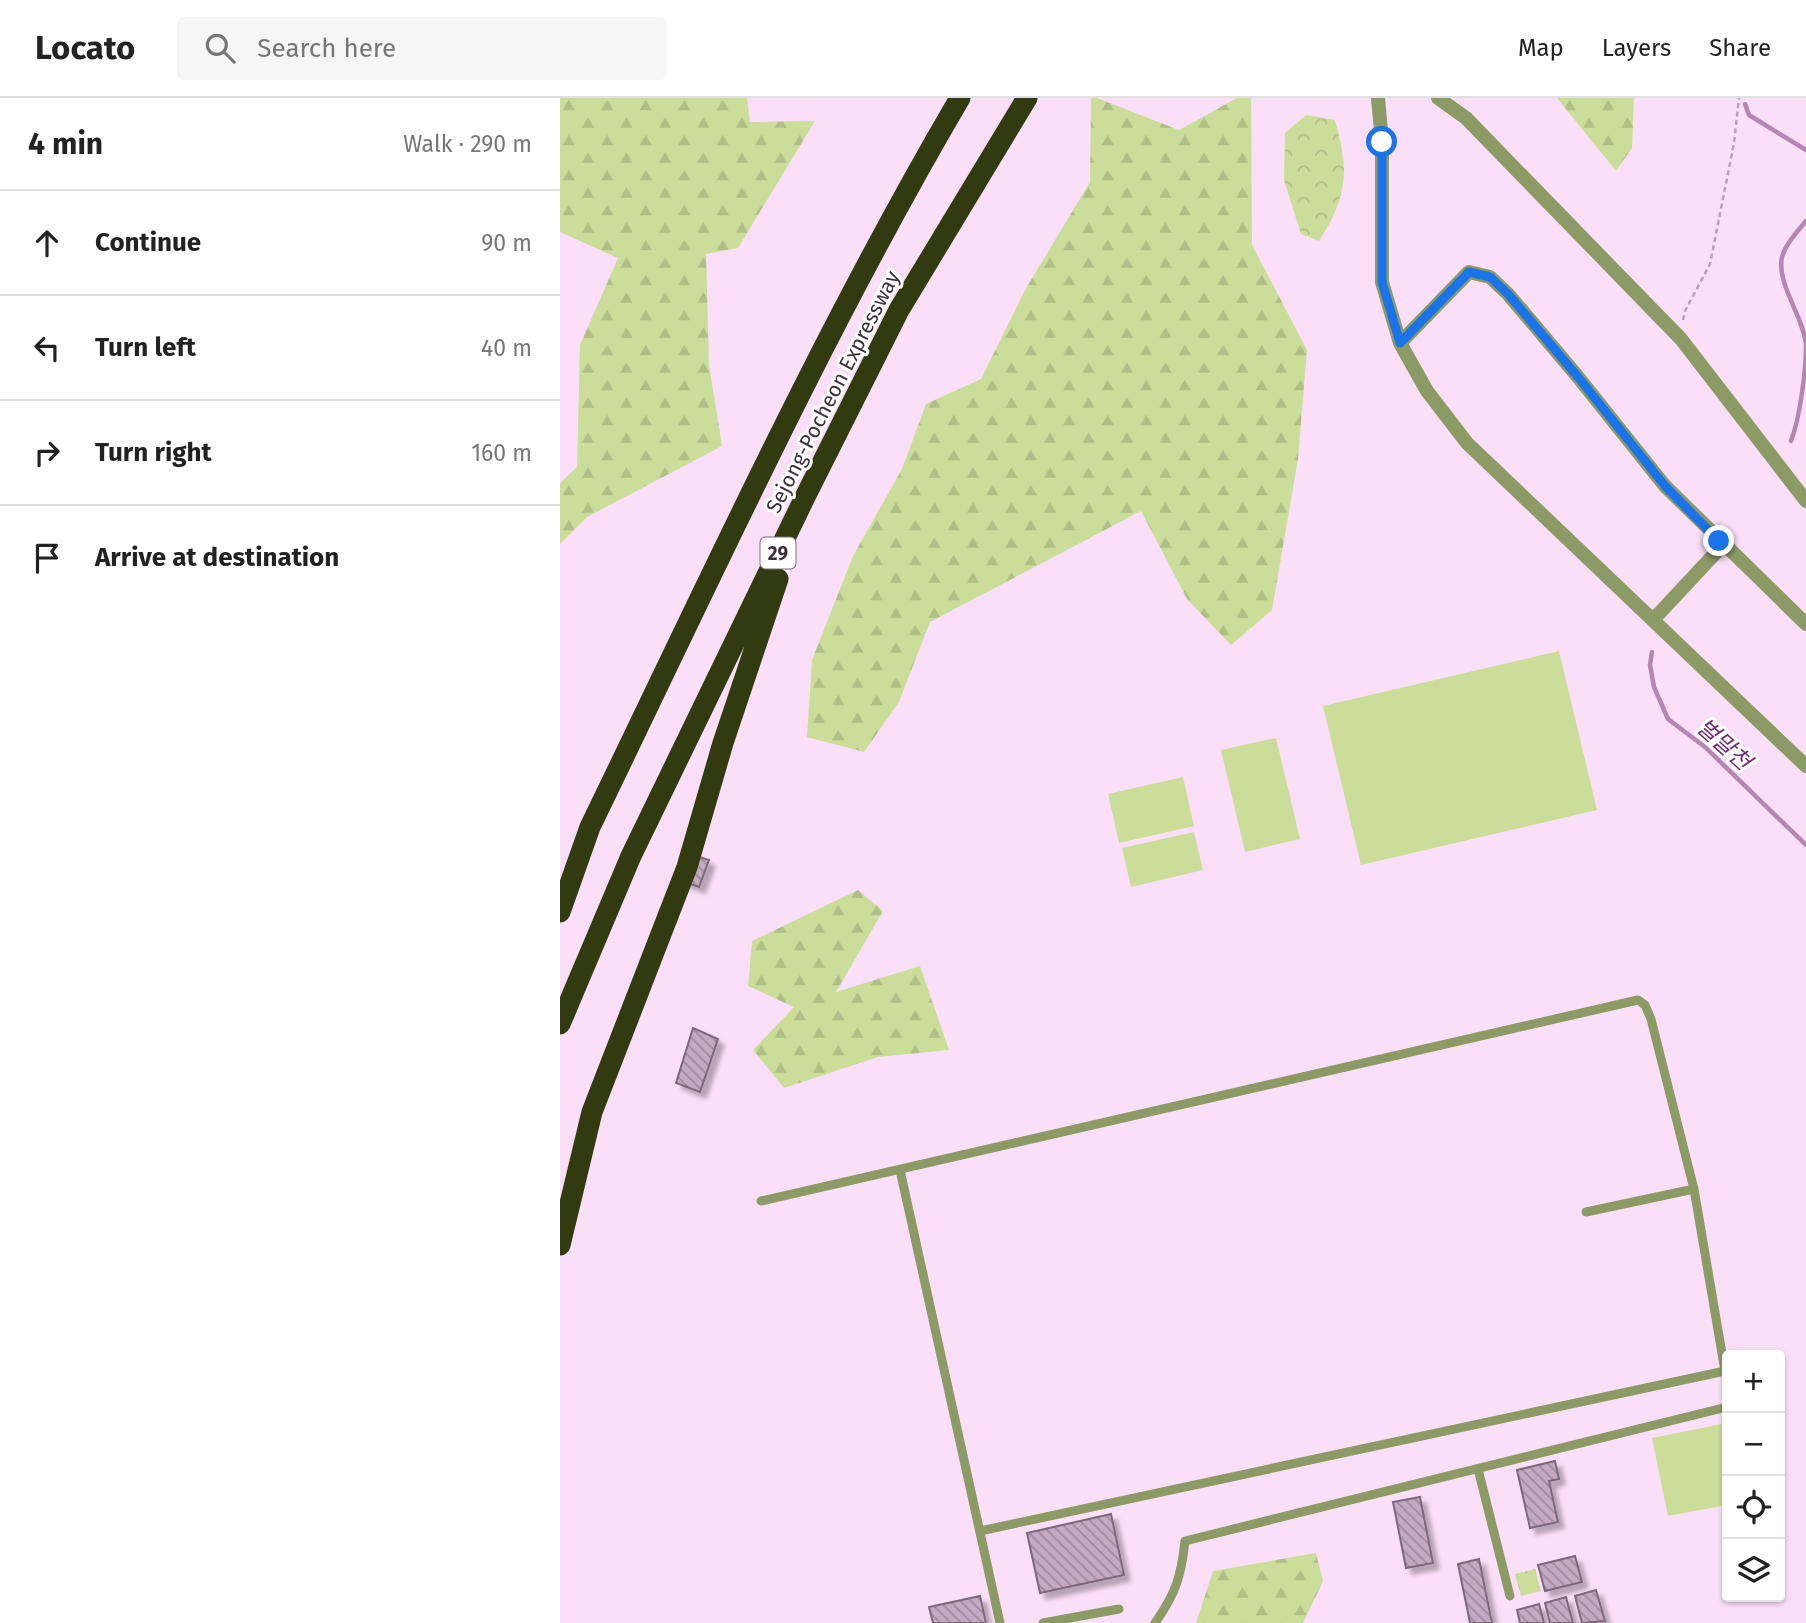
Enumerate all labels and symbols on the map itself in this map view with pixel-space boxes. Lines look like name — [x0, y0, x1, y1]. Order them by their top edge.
route start — [1366, 126, 1397, 157]
street label: Sejong-Pocheon Expressway — [760, 266, 906, 518]
route end — [1703, 525, 1734, 556]
road number: 29 — [760, 538, 795, 568]
water label: 벌말천 — [1691, 712, 1759, 778]

